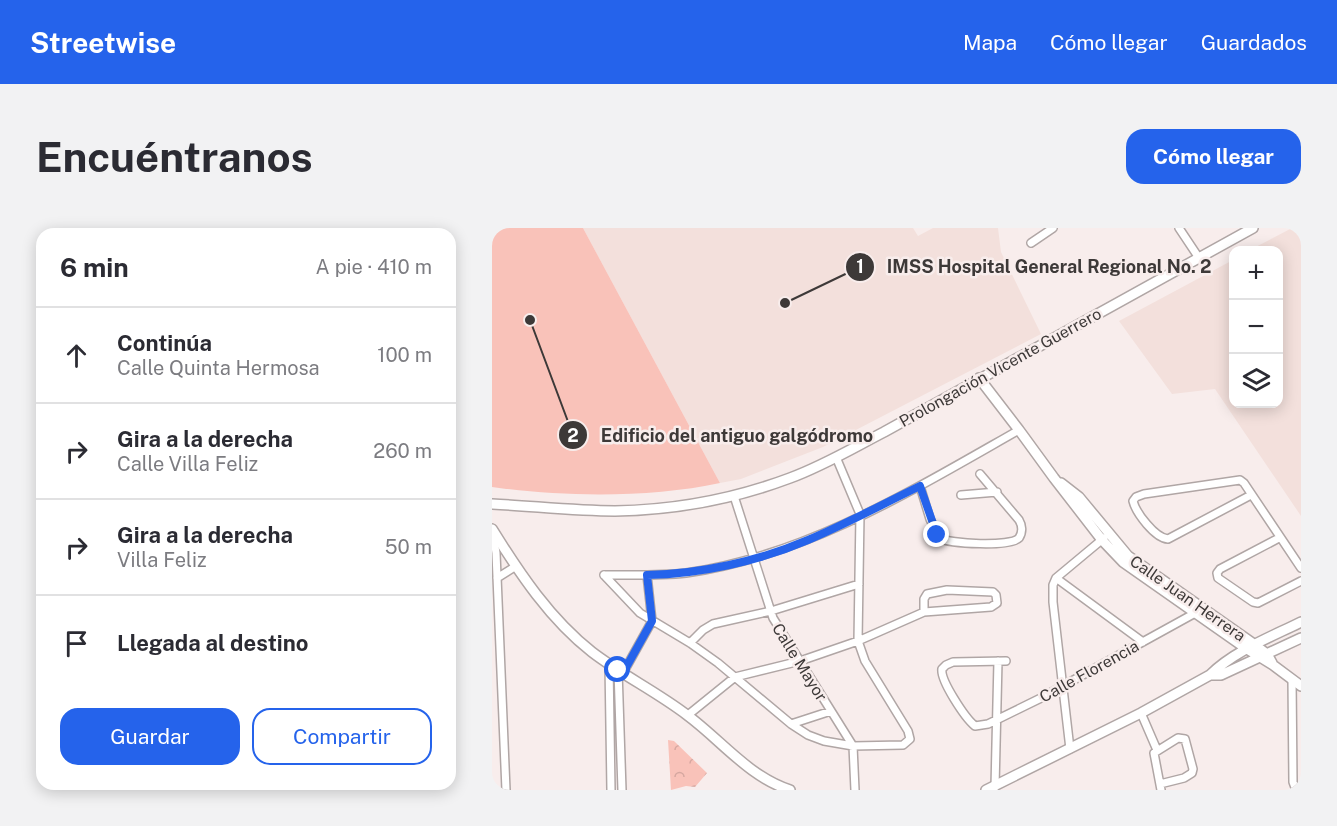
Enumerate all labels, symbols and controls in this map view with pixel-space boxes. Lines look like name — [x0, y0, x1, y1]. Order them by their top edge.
text: Streetwise — [30, 26, 176, 59]
text: Mapa — [963, 30, 1017, 55]
text: Cómo llegar — [1050, 30, 1168, 55]
text: Guardados — [1201, 30, 1307, 55]
button: Cómo llegar — [1126, 129, 1301, 184]
text: Encuéntranos — [36, 132, 313, 181]
map controls — [1229, 246, 1283, 408]
button: + — [1229, 246, 1283, 300]
callout: IMSS Hospital General Regional No. 2 — [845, 249, 1223, 285]
text: 6 min — [60, 252, 129, 283]
text: A pie · 410 m — [316, 255, 432, 279]
text: 1 — [856, 256, 864, 277]
text: IMSS Hospital General Regional No. 2 — [887, 256, 1211, 277]
button: − — [1229, 300, 1283, 354]
street label: Prolongación Vicente Guerrero — [896, 304, 1105, 431]
text: Continúa — [117, 330, 212, 356]
icon: ahead — [60, 339, 93, 372]
text: 100 m — [377, 343, 432, 367]
button: layers — [1229, 354, 1283, 408]
text: Calle Quinta Hermosa — [117, 356, 320, 380]
callout: Edificio del antiguo galgódromo — [558, 417, 885, 453]
text: 2 — [567, 425, 579, 446]
text: Edificio del antiguo galgódromo — [601, 425, 873, 446]
text: Gira a la derecha — [117, 426, 293, 452]
icon: right — [60, 435, 93, 468]
text: 260 m — [373, 439, 432, 463]
text: Calle Villa Feliz — [117, 452, 258, 476]
route end — [923, 521, 949, 547]
text: Gira a la derecha — [117, 522, 293, 548]
icon: right — [60, 531, 93, 564]
text: 50 m — [385, 535, 432, 559]
text: Villa Feliz — [117, 548, 207, 572]
street label: Calle Juan Herrera — [1126, 551, 1249, 645]
street label: Calle Mayor — [768, 620, 831, 705]
icon: arrive — [60, 627, 93, 660]
text: Llegada al destino — [117, 630, 308, 656]
street label: Calle Florencia — [1036, 636, 1142, 707]
route start — [604, 656, 630, 682]
button: Guardar — [60, 708, 240, 765]
button: Compartir — [252, 708, 432, 765]

